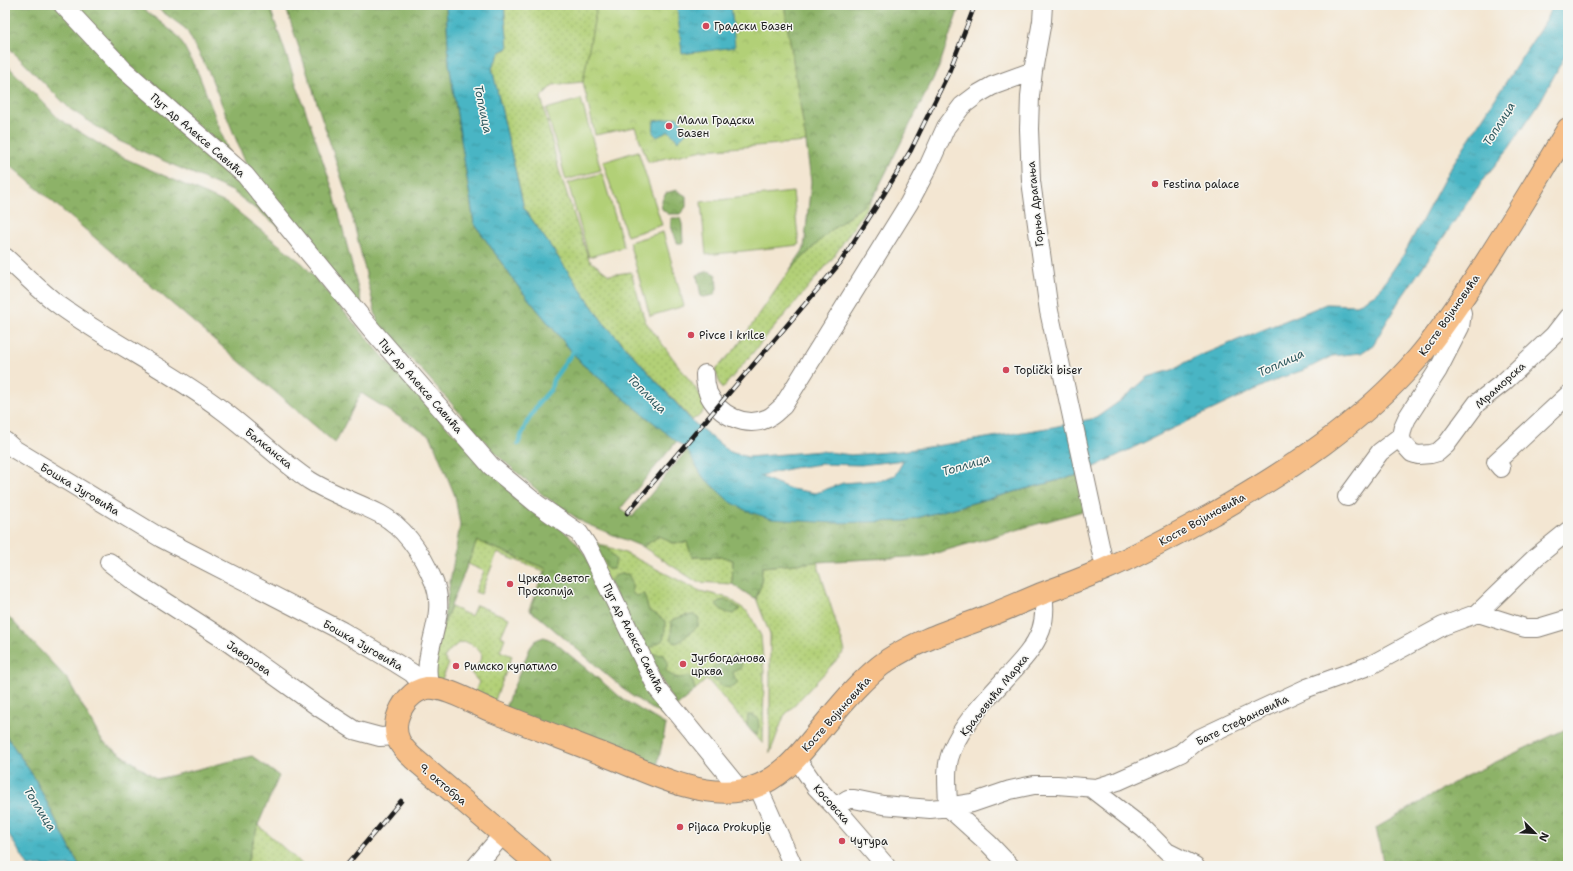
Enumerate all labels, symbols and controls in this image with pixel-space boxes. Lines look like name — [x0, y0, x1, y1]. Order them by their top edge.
place label: Градски Базен — [714, 19, 793, 34]
marker: Градски Базен — [701, 21, 711, 31]
water label: Топлица — [470, 83, 496, 135]
street label: Пут др Алексе Савића — [147, 90, 248, 181]
water label: Топлица — [1479, 99, 1519, 149]
place label: Мали Градски Базен — [677, 113, 755, 141]
marker: Мали Градски Базен — [664, 121, 674, 131]
street label: Горња Драгања — [1024, 160, 1047, 247]
place label: Festina palace — [1163, 177, 1239, 192]
marker: Festina palace — [1150, 179, 1160, 189]
street label: Косте Војиновића — [1416, 271, 1483, 359]
place label: Pivce i krilce — [699, 328, 765, 343]
marker: Pivce i krilce — [686, 330, 696, 340]
street label: Пут др Алексе Савића — [375, 336, 466, 437]
water label: Топлица — [1255, 345, 1307, 381]
street label: Мраморска — [1472, 359, 1529, 412]
place label: Toplički biser — [1014, 363, 1083, 378]
marker: Toplički biser — [1001, 365, 1011, 375]
water label: Топлица — [624, 371, 670, 417]
street label: Балканска — [242, 425, 296, 472]
water label: Топлица — [940, 450, 992, 480]
street label: Бошка Југовића — [37, 460, 122, 519]
street label: Косте Војиновића — [1156, 489, 1248, 549]
place label: Црква Светог Прокопија — [518, 571, 589, 599]
marker: Црква Светог Прокопија — [505, 579, 515, 589]
street label: Пут др Алексе Савића — [599, 581, 668, 696]
street label: Бошка Југовића — [320, 616, 406, 675]
street label: Јаворова — [223, 638, 274, 679]
place label: Југбогданова црква — [691, 651, 765, 679]
street label: Краљевића Марка — [957, 651, 1032, 739]
place label: Римско купатило — [464, 659, 557, 674]
marker: Југбогданова црква — [678, 659, 688, 669]
marker: Римско купатило — [451, 661, 461, 671]
street label: Косте Војиновића — [798, 673, 874, 755]
street label: Бате Стефановића — [1193, 691, 1291, 749]
street label: 9. октобра — [416, 760, 470, 809]
street label: Косовска — [810, 781, 854, 828]
water label: Топлица — [20, 784, 60, 834]
north arrow — [1515, 813, 1555, 853]
place label: Pijaca Prokuplje — [688, 820, 771, 835]
marker: Pijaca Prokuplje — [675, 822, 685, 832]
text: N — [1535, 830, 1552, 844]
place label: Чутура — [850, 834, 888, 849]
marker: Чутура — [837, 836, 847, 846]

